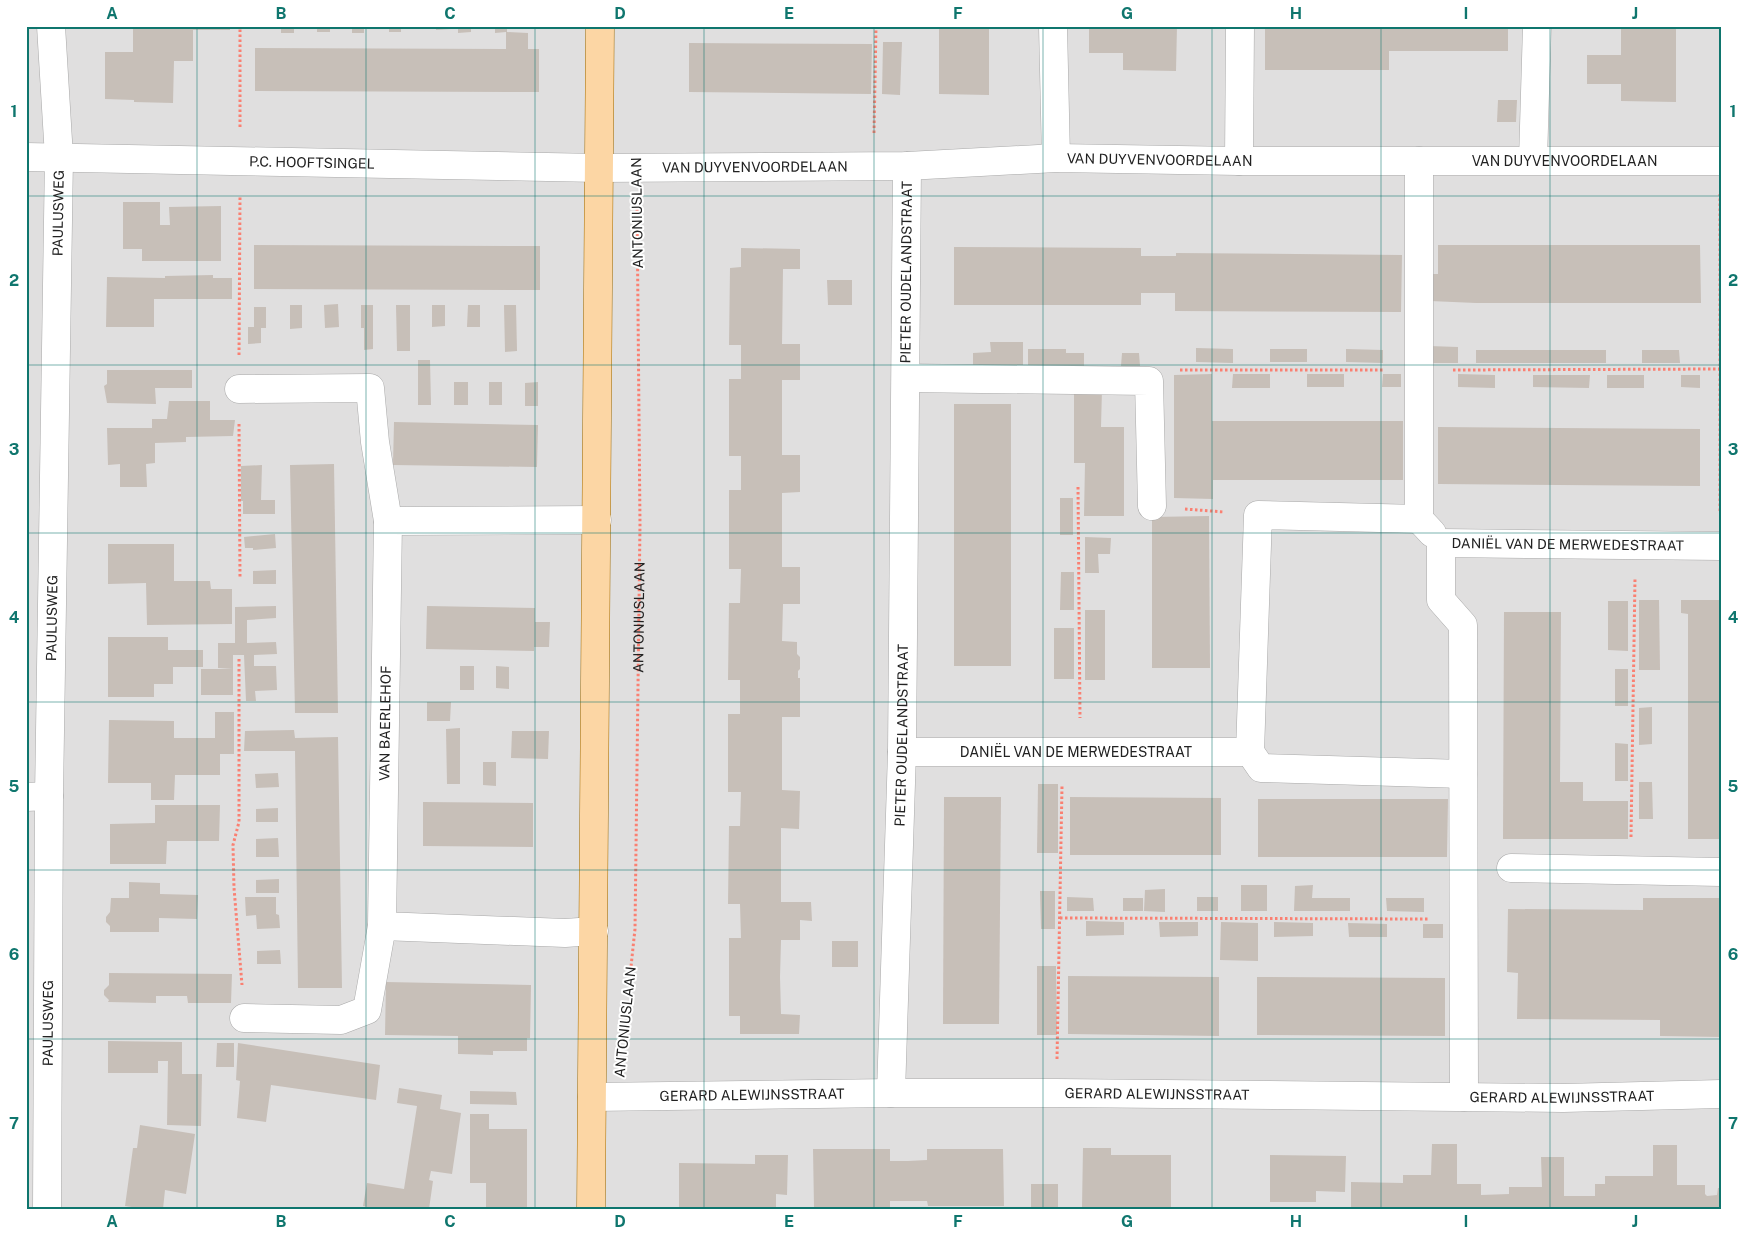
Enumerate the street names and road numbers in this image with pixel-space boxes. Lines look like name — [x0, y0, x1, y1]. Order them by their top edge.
street label: VAN DUYVENVOORDELAAN — [1067, 150, 1252, 169]
street label: P.C. HOOFTSINGEL — [249, 153, 375, 172]
street label: VAN DUYVENVOORDELAAN — [1472, 153, 1657, 169]
street label: ANTONIUSLAAN — [628, 157, 646, 269]
street label: VAN DUYVENVOORDELAAN — [662, 158, 848, 176]
street label: PAULUSWEG — [49, 170, 67, 256]
street label: PIETER OUDELANDSTRAAT — [897, 181, 915, 364]
street label: DANIËL VAN DE MERWEDESTRAAT — [1451, 533, 1684, 554]
street label: ANTONIUSLAAN — [630, 561, 648, 673]
street label: PAULUSWEG — [43, 575, 60, 661]
street label: PIETER OUDELANDSTRAAT — [892, 644, 911, 827]
street label: VAN BAERLEHOF — [376, 665, 394, 781]
street label: DANIËL VAN DE MERWEDESTRAAT — [960, 742, 1192, 760]
street label: ANTONIUSLAAN — [611, 966, 639, 1078]
street label: PAULUSWEG — [40, 980, 56, 1066]
street label: GERARD ALEWIJNSSTRAAT — [1064, 1085, 1249, 1103]
street label: GERARD ALEWIJNSSTRAAT — [659, 1086, 845, 1104]
street label: GERARD ALEWIJNSSTRAAT — [1469, 1088, 1655, 1106]

